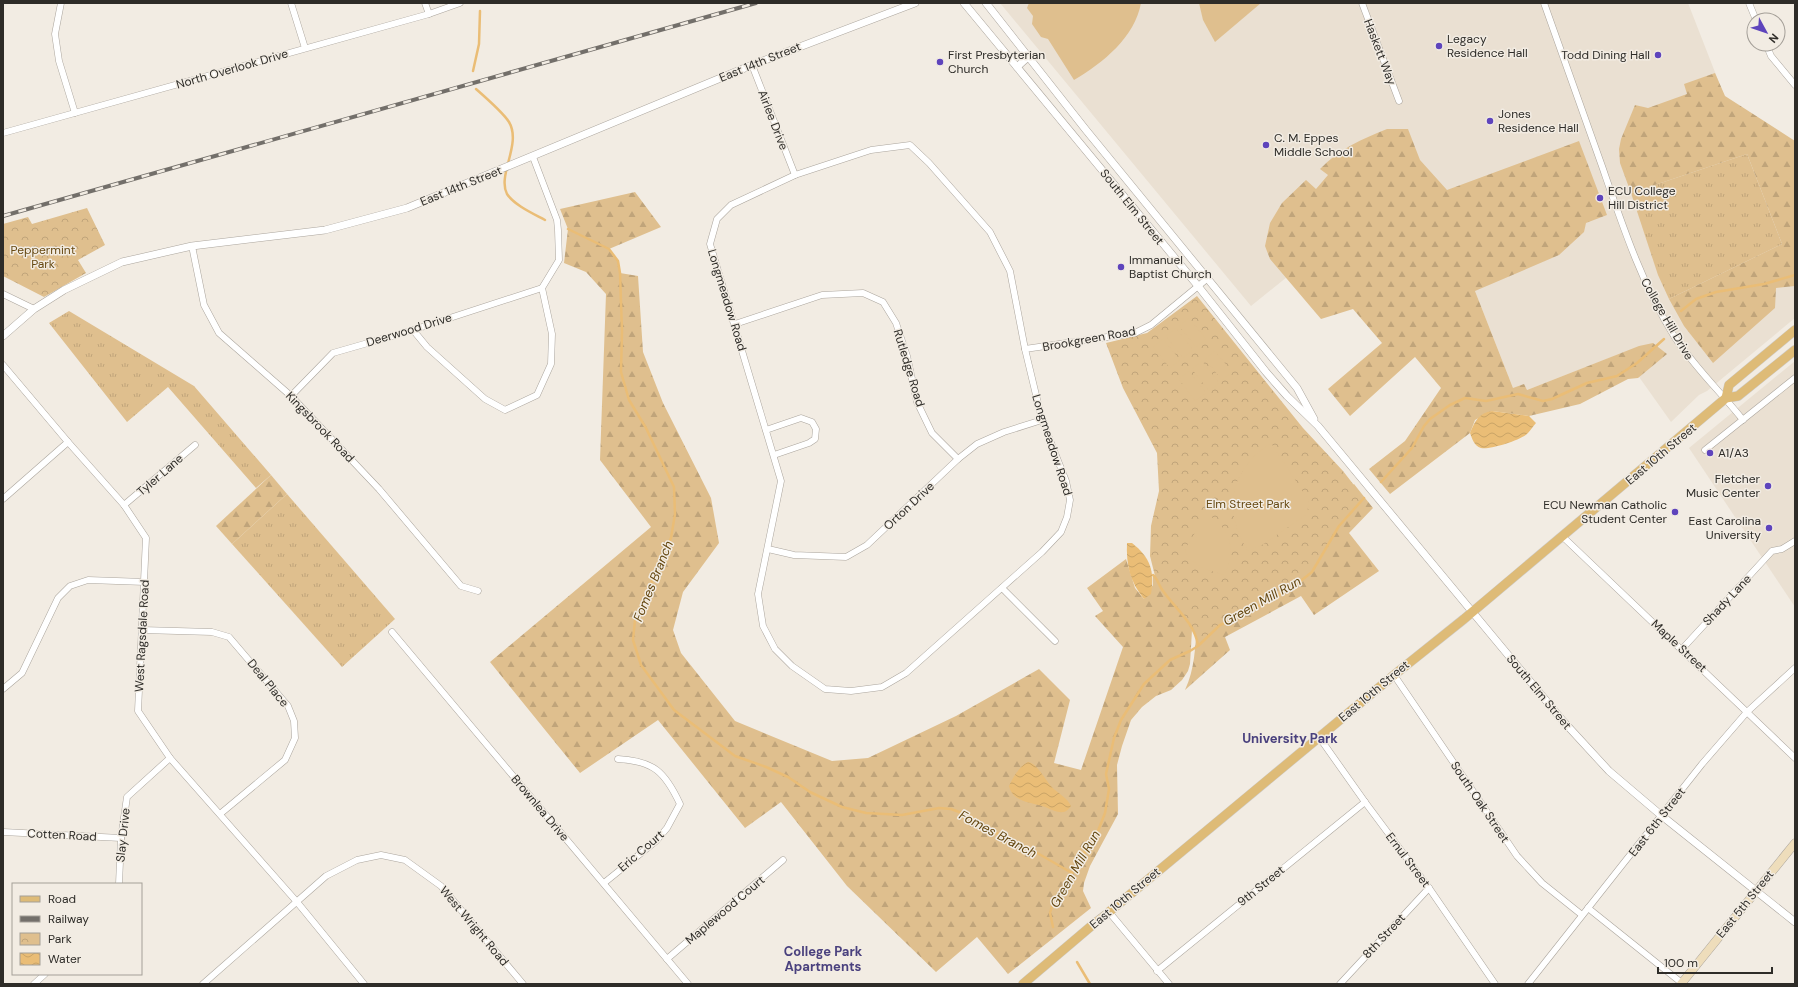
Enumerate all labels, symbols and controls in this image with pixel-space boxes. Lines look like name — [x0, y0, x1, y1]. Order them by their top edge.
north arrow — [1746, 12, 1786, 52]
street label: Haskett Way — [1360, 17, 1400, 88]
place label: Legacy Residence Hall — [1447, 31, 1528, 61]
text: N — [1766, 31, 1782, 46]
street label: East 14th Street — [717, 38, 804, 86]
marker: Legacy Residence Hall — [1434, 41, 1444, 51]
street label: North Overlook Drive — [174, 45, 290, 93]
place label: First Presbyterian Church — [948, 47, 1045, 77]
place label: Todd Dining Hall — [1561, 47, 1650, 63]
marker: Todd Dining Hall — [1653, 50, 1663, 60]
marker: First Presbyterian Church — [935, 57, 945, 67]
street label: Airlee Drive — [754, 88, 792, 153]
place label: Jones Residence Hall — [1498, 106, 1579, 136]
marker: Jones Residence Hall — [1485, 116, 1495, 126]
place label: C. M. Eppes Middle School — [1274, 130, 1352, 160]
marker: C. M. Eppes Middle School — [1261, 140, 1271, 150]
street label: East 14th Street — [418, 162, 505, 210]
street label: South Elm Street — [1096, 166, 1168, 248]
place label: ECU College Hill District — [1608, 183, 1676, 213]
marker: ECU College Hill District — [1595, 193, 1605, 203]
park label: Peppermint Park — [11, 242, 76, 272]
street label: Longmeadow Road — [704, 247, 750, 353]
place label: Immanuel Baptist Church — [1129, 252, 1212, 282]
marker: Immanuel Baptist Church — [1116, 262, 1126, 272]
street label: College Hill Drive — [1637, 275, 1697, 363]
street label: Deerwood Drive — [364, 309, 454, 351]
street label: Brookgreen Road — [1041, 323, 1137, 355]
street label: Rutledge Road — [890, 327, 928, 409]
street label: Kingsbrook Road — [282, 388, 358, 466]
street label: Longmeadow Road — [1028, 392, 1076, 498]
street label: East 10th Street — [1622, 419, 1700, 488]
place label: A1/A3 — [1718, 445, 1749, 461]
marker: A1/A3 — [1705, 448, 1715, 458]
street label: Tyler Lane — [133, 450, 187, 500]
place label: Fletcher Music Center — [1686, 471, 1761, 501]
street label: Orton Drive — [880, 478, 938, 534]
marker: Fletcher Music Center — [1763, 481, 1773, 491]
park label: Elm Street Park — [1206, 496, 1290, 512]
place label: ECU Newman Catholic Student Center — [1543, 497, 1668, 527]
marker: ECU Newman Catholic Student Center — [1670, 507, 1680, 517]
place label: East Carolina University — [1689, 513, 1761, 543]
marker: East Carolina University — [1764, 523, 1774, 533]
water label: Fomes Branch — [629, 538, 677, 624]
street label: Shady Lane — [1699, 571, 1755, 629]
water label: Green Mill Run — [1220, 573, 1304, 629]
street label: West Ragsdale Road — [131, 579, 153, 693]
street label: Maple Street — [1648, 616, 1711, 676]
street label: South Elm Street — [1503, 651, 1575, 733]
street label: Deal Place — [244, 656, 292, 710]
street label: East 10th Street — [1335, 656, 1413, 725]
district label: University Park — [1242, 730, 1338, 747]
street label: South Oak Street — [1447, 758, 1513, 846]
street label: Brownlea Drive — [508, 771, 573, 845]
street label: East 6th Street — [1625, 784, 1689, 860]
water label: Fomes Branch — [956, 806, 1040, 862]
street label: Slay Drive — [112, 807, 134, 863]
street label: Cotten Road — [27, 825, 97, 845]
street label: Eric Court — [615, 826, 668, 875]
water label: Green Mill Run — [1046, 827, 1104, 911]
street label: Ernul Street — [1382, 829, 1434, 891]
street label: 9th Street — [1234, 862, 1288, 910]
street label: East 10th Street — [1086, 863, 1164, 932]
street label: East 5th Street — [1713, 866, 1778, 941]
street label: Maplewood Court — [682, 872, 768, 948]
legend — [12, 883, 142, 975]
street label: West Wright Road — [436, 883, 512, 969]
text: Road — [48, 891, 76, 907]
street label: 8th Street — [1359, 910, 1409, 962]
text: Railway — [48, 911, 89, 927]
text: Park — [48, 931, 72, 947]
district label: College Park Apartments — [784, 943, 863, 975]
scale bar — [1658, 949, 1772, 975]
text: Water — [48, 951, 82, 967]
text: 100 m — [1664, 955, 1698, 971]

